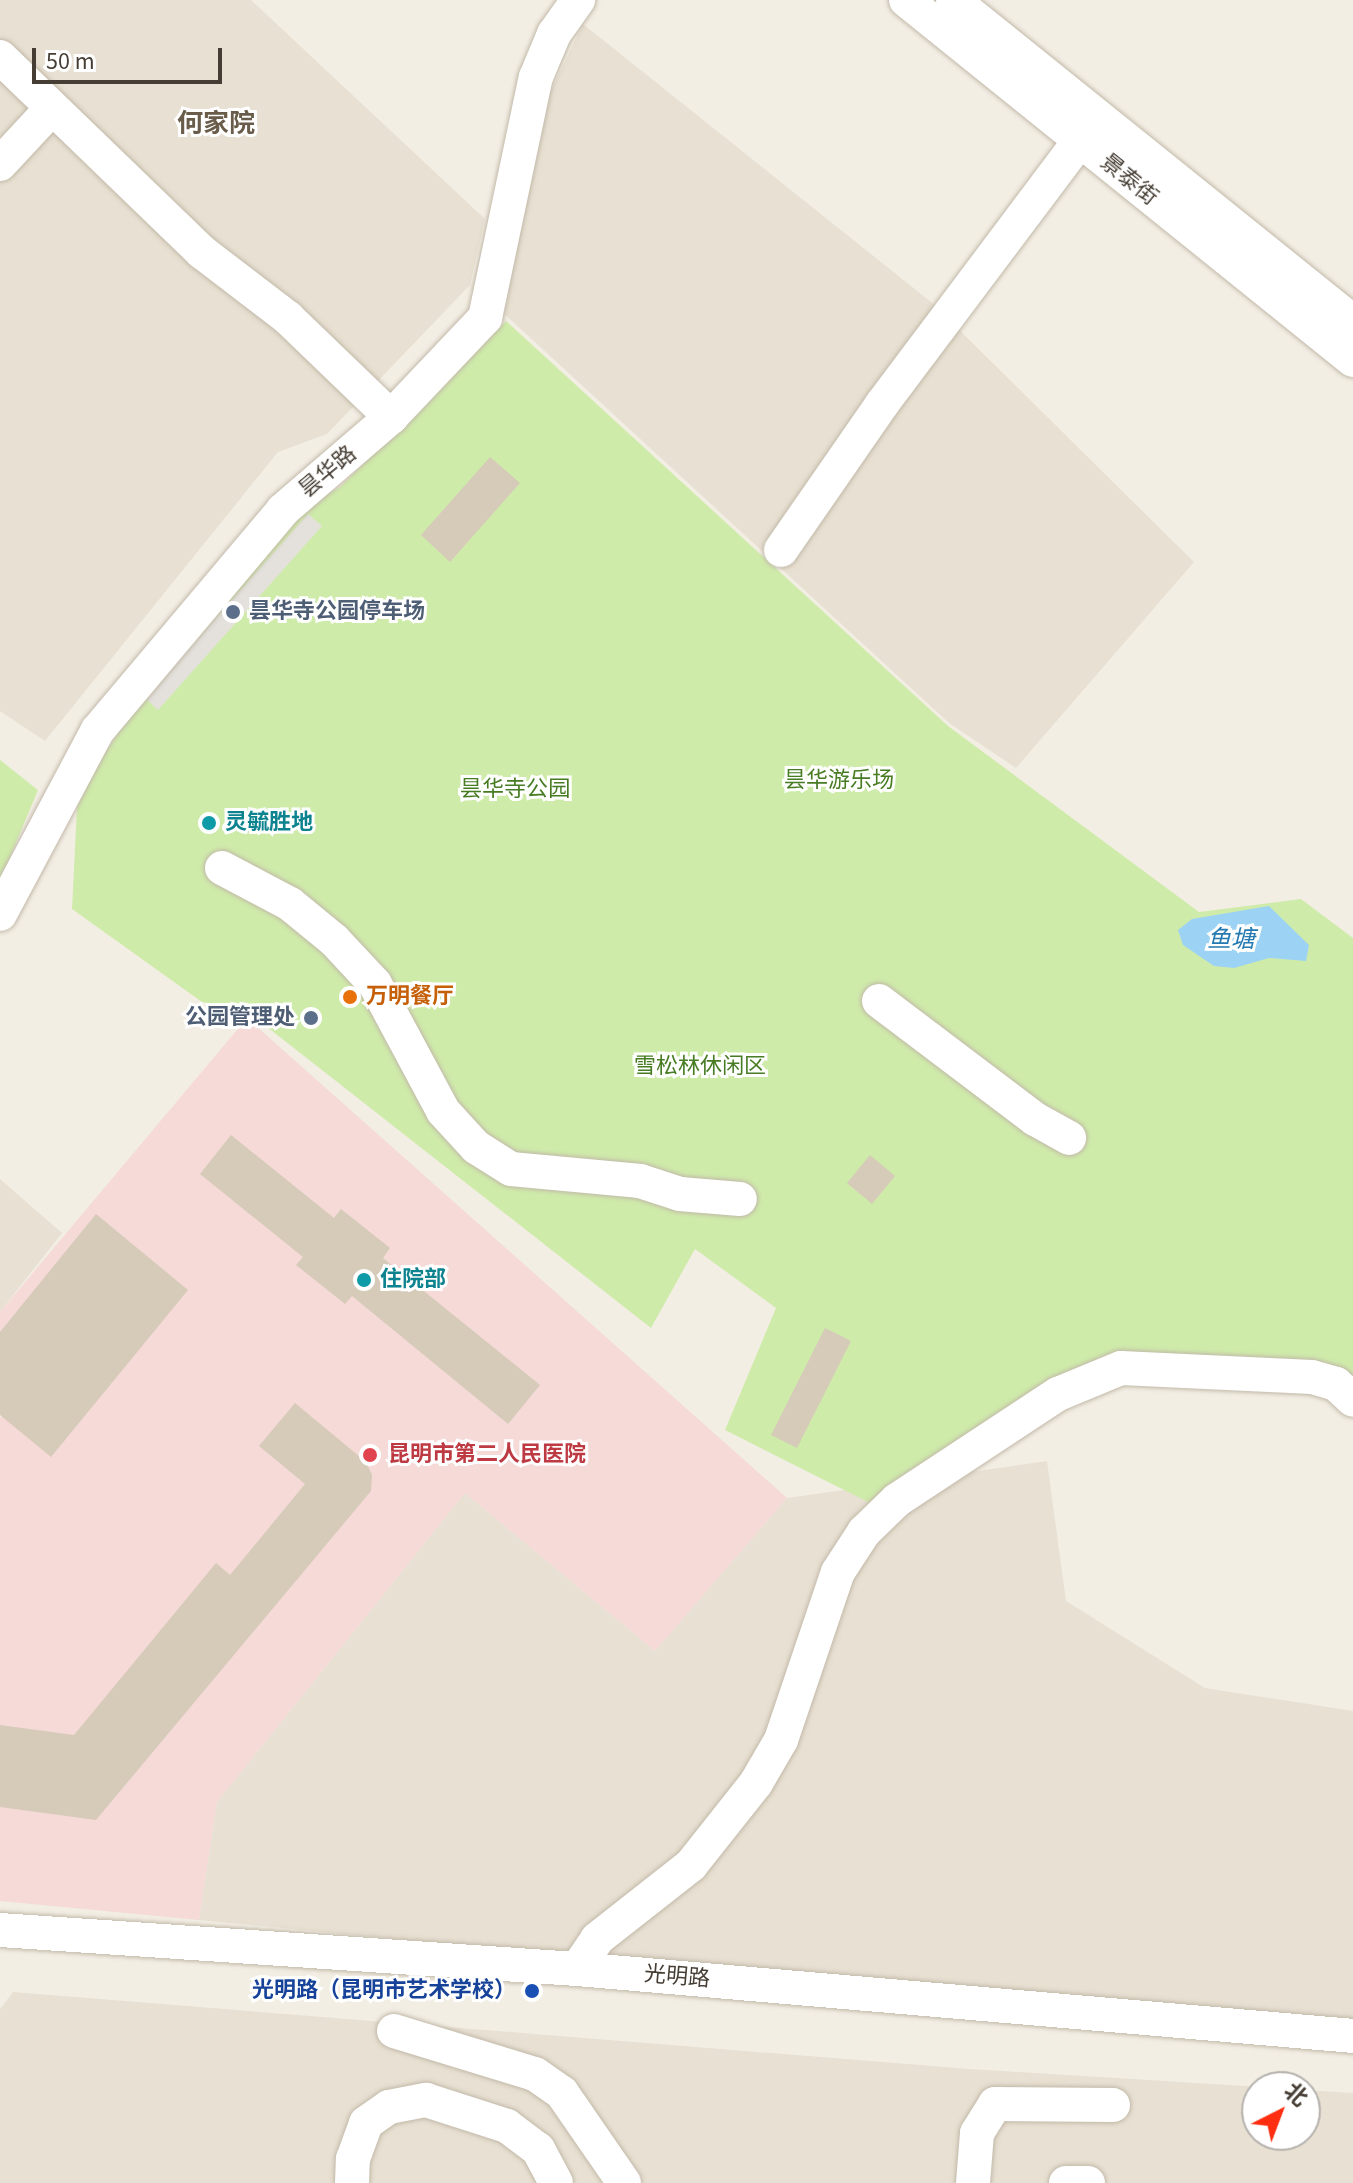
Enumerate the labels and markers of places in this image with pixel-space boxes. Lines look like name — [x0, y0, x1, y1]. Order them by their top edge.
place label: 昙华寺公园停车场 — [249, 599, 425, 625]
marker: 昙华寺公园停车场 — [224, 603, 242, 621]
place label: 灵毓胜地 — [225, 810, 313, 836]
marker: 灵毓胜地 — [200, 814, 218, 832]
place label: 万明餐厅 — [366, 984, 454, 1010]
marker: 万明餐厅 — [341, 988, 359, 1006]
place label: 公园管理处 — [185, 1005, 295, 1031]
marker: 公园管理处 — [302, 1009, 320, 1027]
place label: 住院部 — [380, 1267, 446, 1293]
marker: 住院部 — [355, 1271, 373, 1289]
place label: 昆明市第二人民医院 — [388, 1442, 586, 1468]
marker: 昆明市第二人民医院 — [359, 1444, 381, 1466]
place label: 光明路（昆明市艺术学校） — [252, 1978, 516, 2004]
marker: 光明路（昆明市艺术学校） — [523, 1982, 541, 2000]

